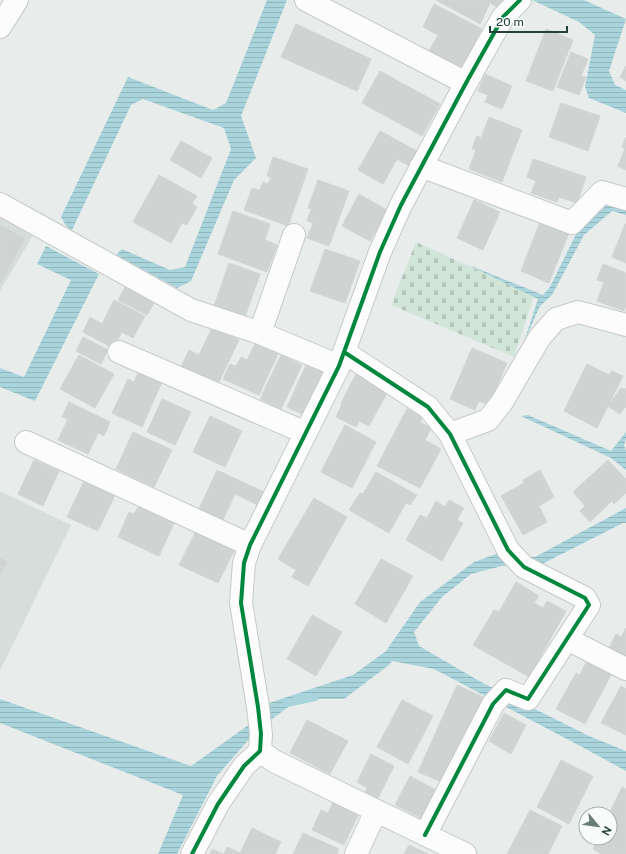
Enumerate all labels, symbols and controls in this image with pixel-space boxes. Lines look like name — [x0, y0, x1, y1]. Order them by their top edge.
scale bar — [490, 8, 567, 34]
text: 20 m — [496, 15, 524, 29]
north arrow — [578, 806, 618, 846]
text: N — [599, 824, 614, 838]

